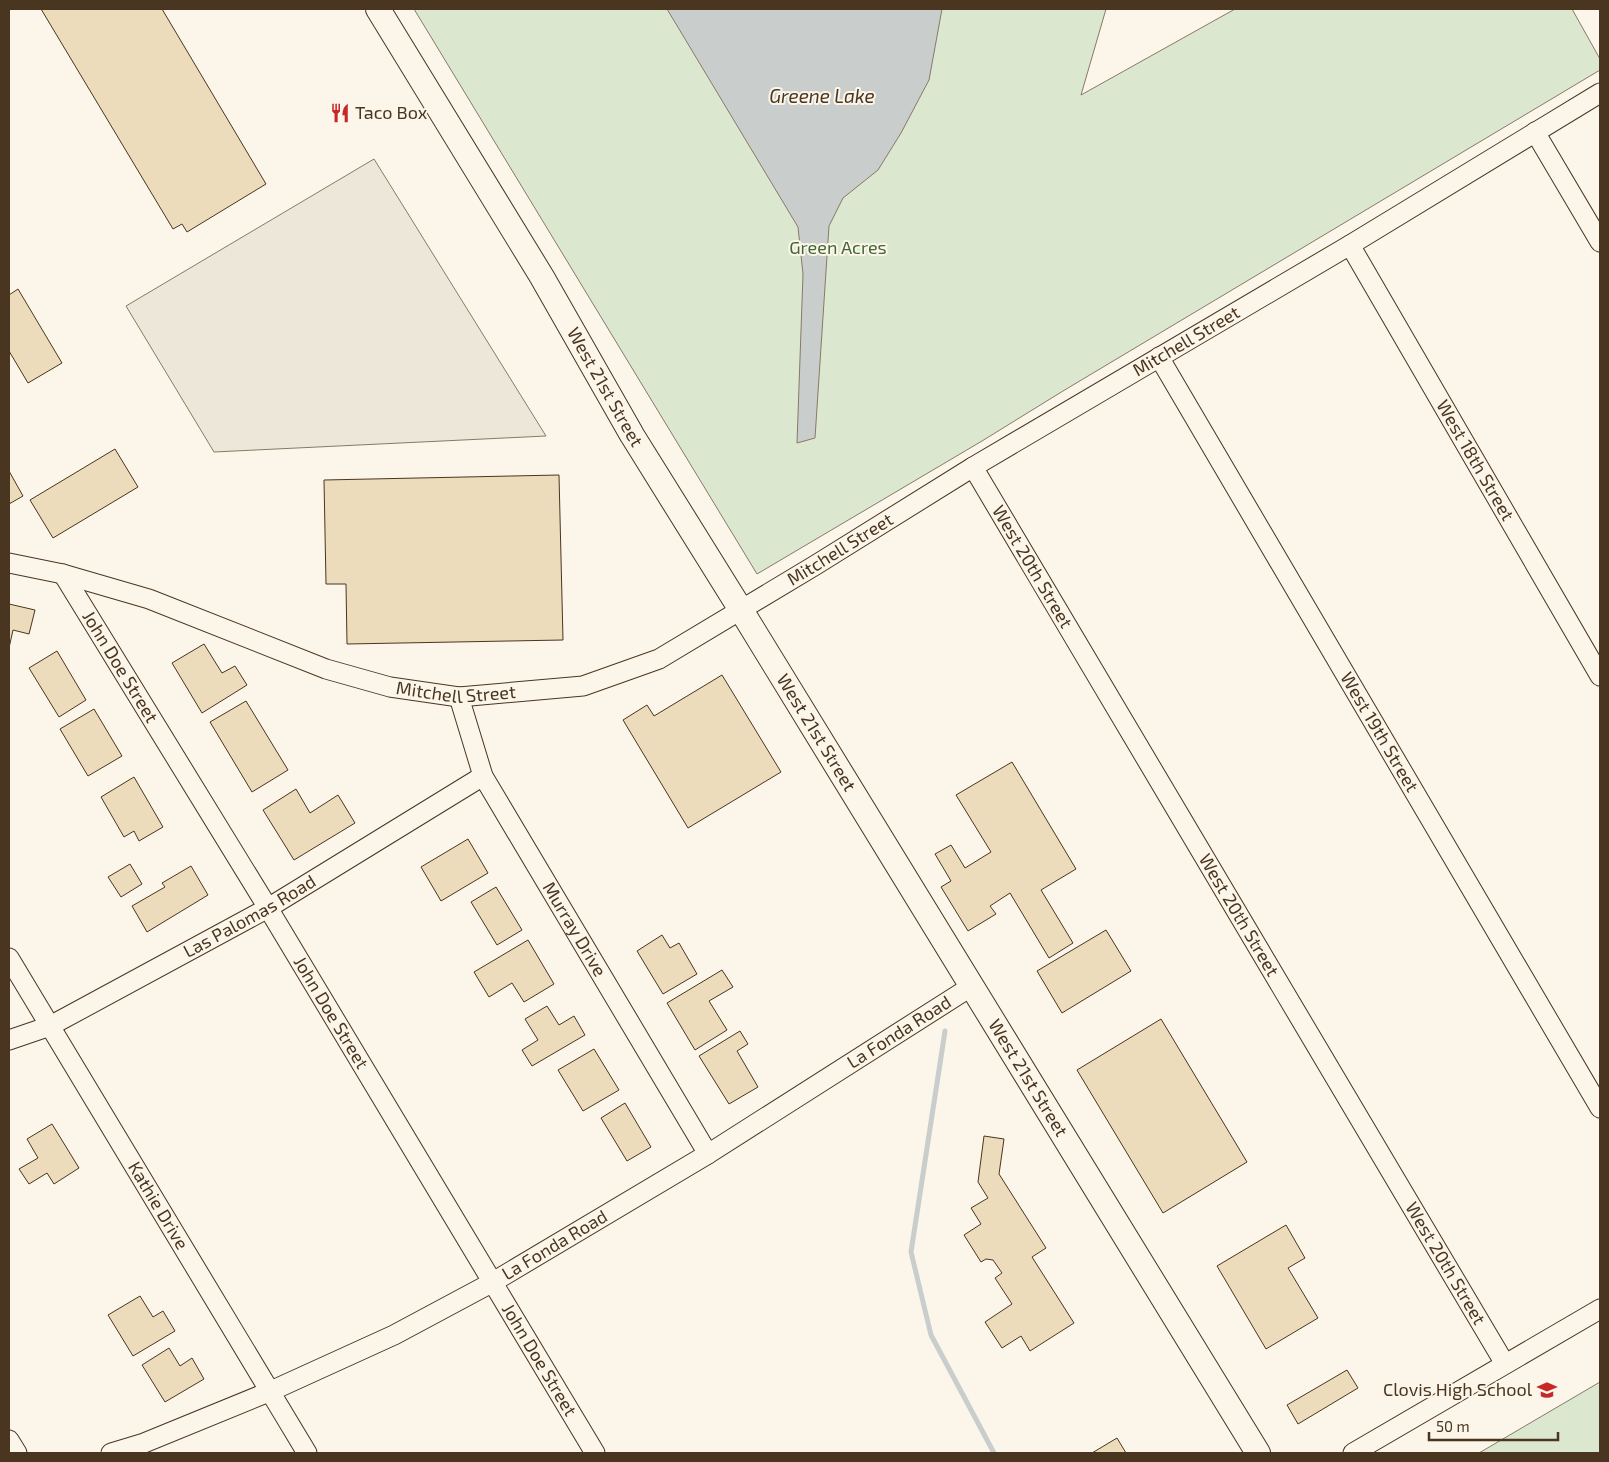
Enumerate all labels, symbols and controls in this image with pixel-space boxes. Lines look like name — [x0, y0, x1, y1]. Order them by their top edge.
water label: Greene Lake — [769, 84, 875, 107]
place label: Taco Box — [355, 101, 428, 123]
restaurant icon: Taco Box — [329, 102, 351, 124]
park label: Green Acres — [789, 236, 887, 258]
street label: Mitchell Street — [1128, 300, 1243, 381]
street label: West 21st Street — [563, 323, 649, 450]
street label: West 18th Street — [1432, 396, 1519, 524]
street label: West 20th Street — [988, 501, 1078, 632]
street label: Mitchell Street — [783, 508, 897, 590]
street label: John Doe Street — [78, 606, 164, 726]
street label: West 19th Street — [1336, 668, 1424, 796]
street label: West 21st Street — [773, 669, 861, 795]
street label: Mitchell Street — [395, 676, 517, 707]
street label: West 20th Street — [1195, 849, 1285, 980]
street label: Las Palomas Road — [179, 869, 319, 962]
street label: Murray Drive — [538, 878, 612, 980]
street label: John Doe Street — [290, 952, 374, 1073]
street label: La Fonda Road — [843, 990, 955, 1073]
street label: West 21st Street — [984, 1015, 1073, 1140]
street label: Kathie Drive — [124, 1157, 194, 1253]
street label: West 20th Street — [1401, 1198, 1491, 1328]
street label: La Fonda Road — [497, 1204, 611, 1284]
street label: John Doe Street — [498, 1299, 582, 1420]
place label: Clovis High School — [1383, 1378, 1533, 1400]
school or university icon: Clovis High School — [1536, 1379, 1558, 1401]
scale bar — [1429, 1410, 1558, 1442]
text: 50 m — [1436, 1417, 1470, 1435]

